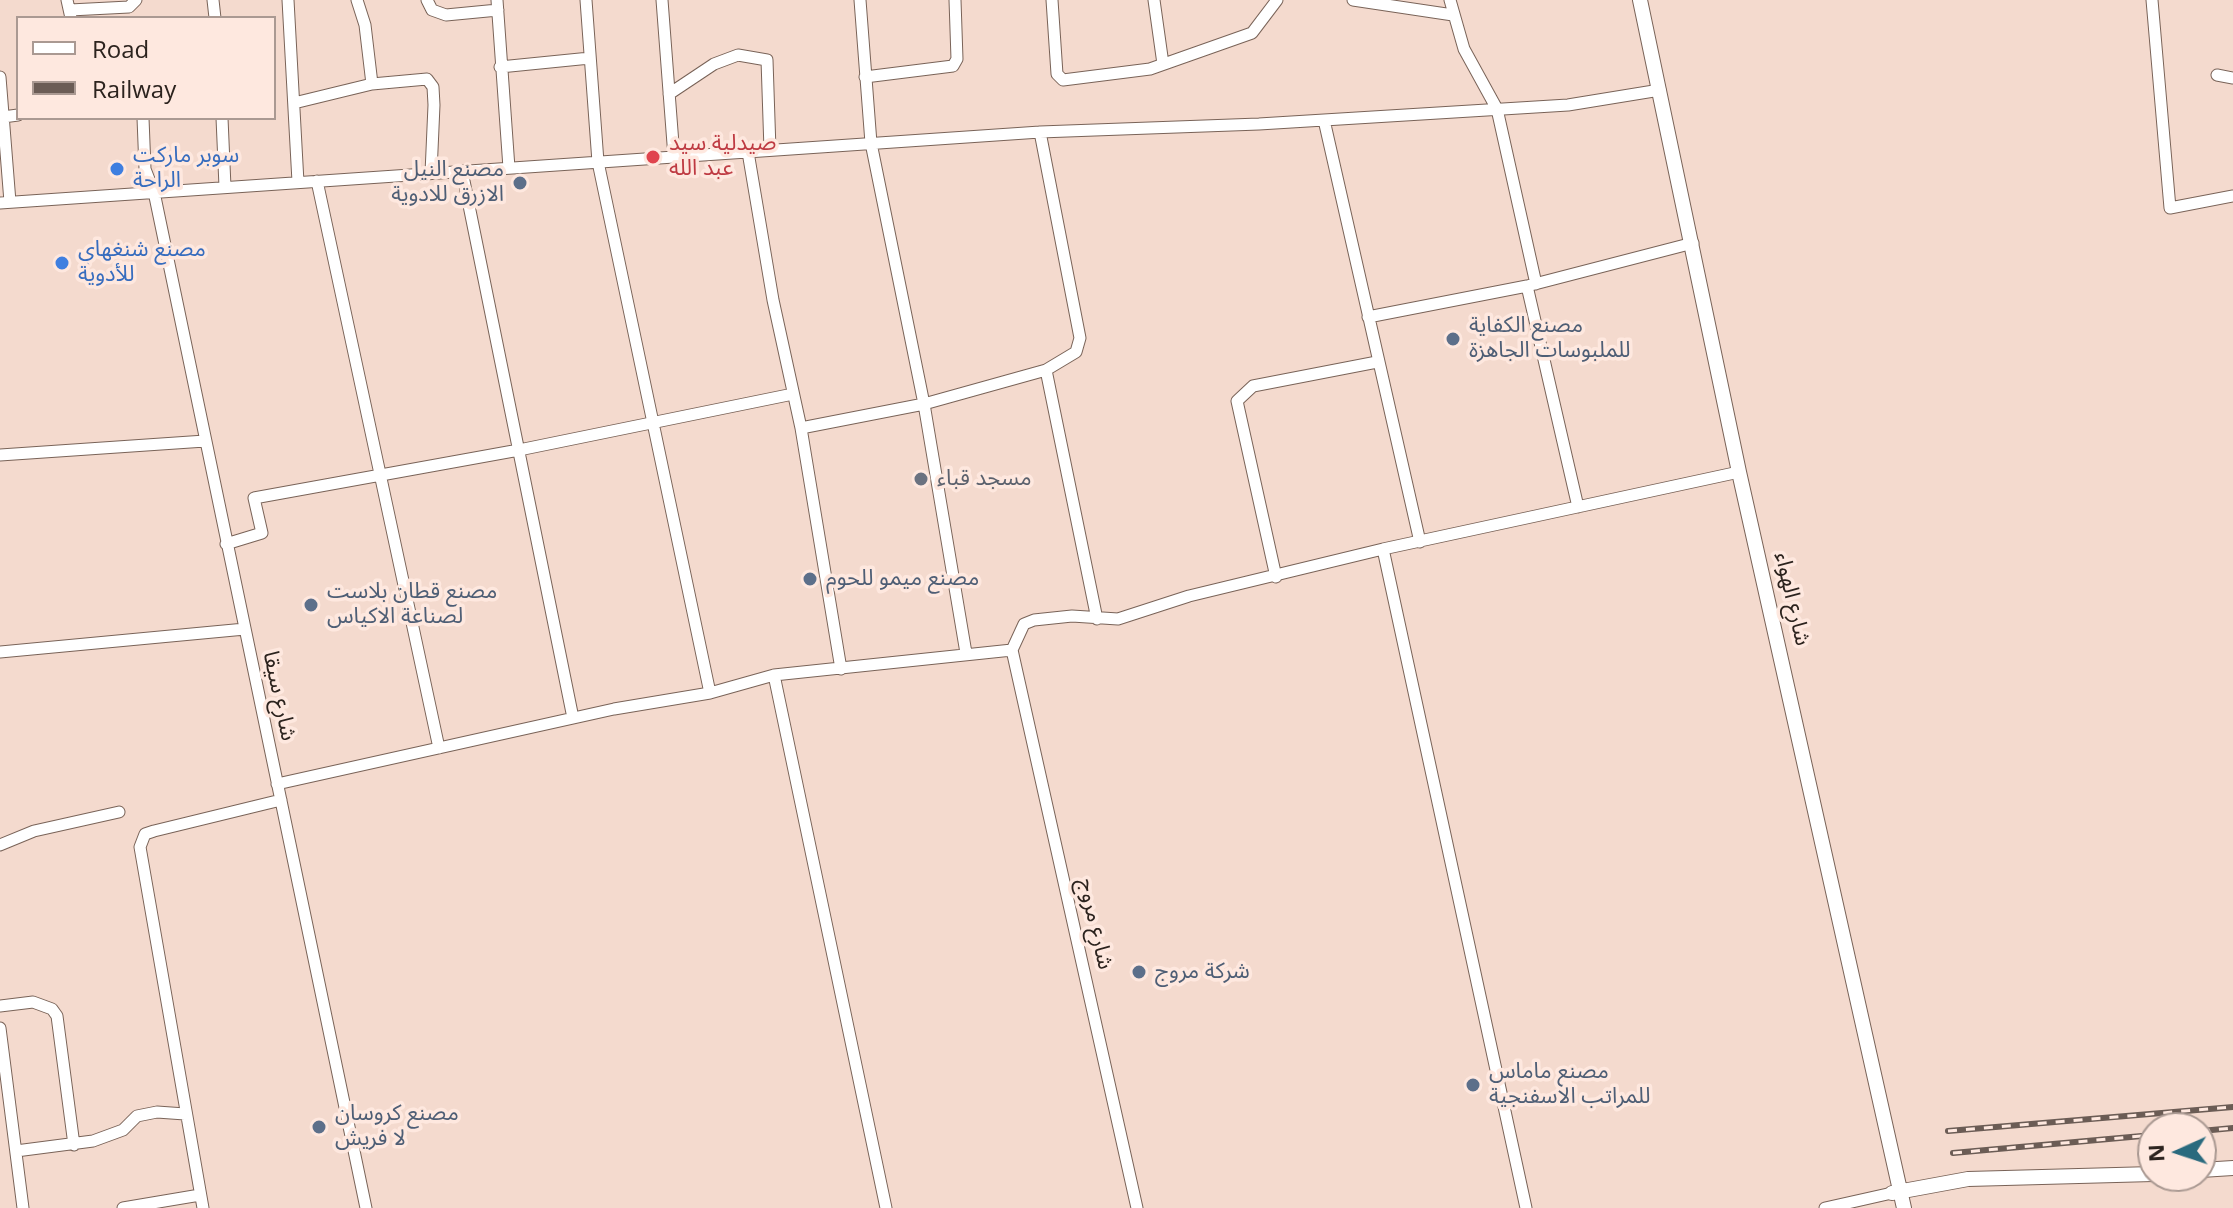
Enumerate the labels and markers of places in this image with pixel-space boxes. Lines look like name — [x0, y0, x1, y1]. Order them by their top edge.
place label: صيدلية سيد عبد الله — [669, 131, 776, 182]
place label: سوبر ماركت الراحة — [133, 143, 239, 194]
marker: صيدلية سيد عبد الله — [644, 148, 662, 166]
place label: مصنع النيل الازرق للادوية — [391, 157, 504, 208]
marker: سوبر ماركت الراحة — [108, 160, 126, 178]
marker: مصنع النيل الازرق للادوية — [511, 174, 529, 192]
place label: مصنع شنغهاي للأدوية — [78, 237, 206, 288]
marker: مصنع شنغهاي للأدوية — [53, 254, 71, 272]
place label: مصنع الكفاية للملبوسات الجاهزة — [1469, 313, 1631, 364]
marker: مصنع الكفاية للملبوسات الجاهزة — [1444, 330, 1462, 348]
place label: مسجد قباء — [937, 466, 1032, 492]
marker: مسجد قباء — [912, 470, 930, 488]
place label: مصنع ميمو للحوم — [826, 566, 979, 592]
marker: مصنع ميمو للحوم — [801, 570, 819, 588]
place label: مصنع قطان بلاست لصناعة الاكياس — [327, 579, 497, 630]
marker: مصنع قطان بلاست لصناعة الاكياس — [302, 596, 320, 614]
place label: شركة مروج — [1155, 959, 1250, 985]
marker: شركة مروج — [1130, 963, 1148, 981]
place label: مصنع ماماس للمراتب الاسفنجية — [1489, 1059, 1650, 1110]
marker: مصنع ماماس للمراتب الاسفنجية — [1464, 1076, 1482, 1094]
place label: مصنع كروسان لا فريش — [335, 1101, 459, 1152]
marker: مصنع كروسان لا فريش — [310, 1118, 328, 1136]

